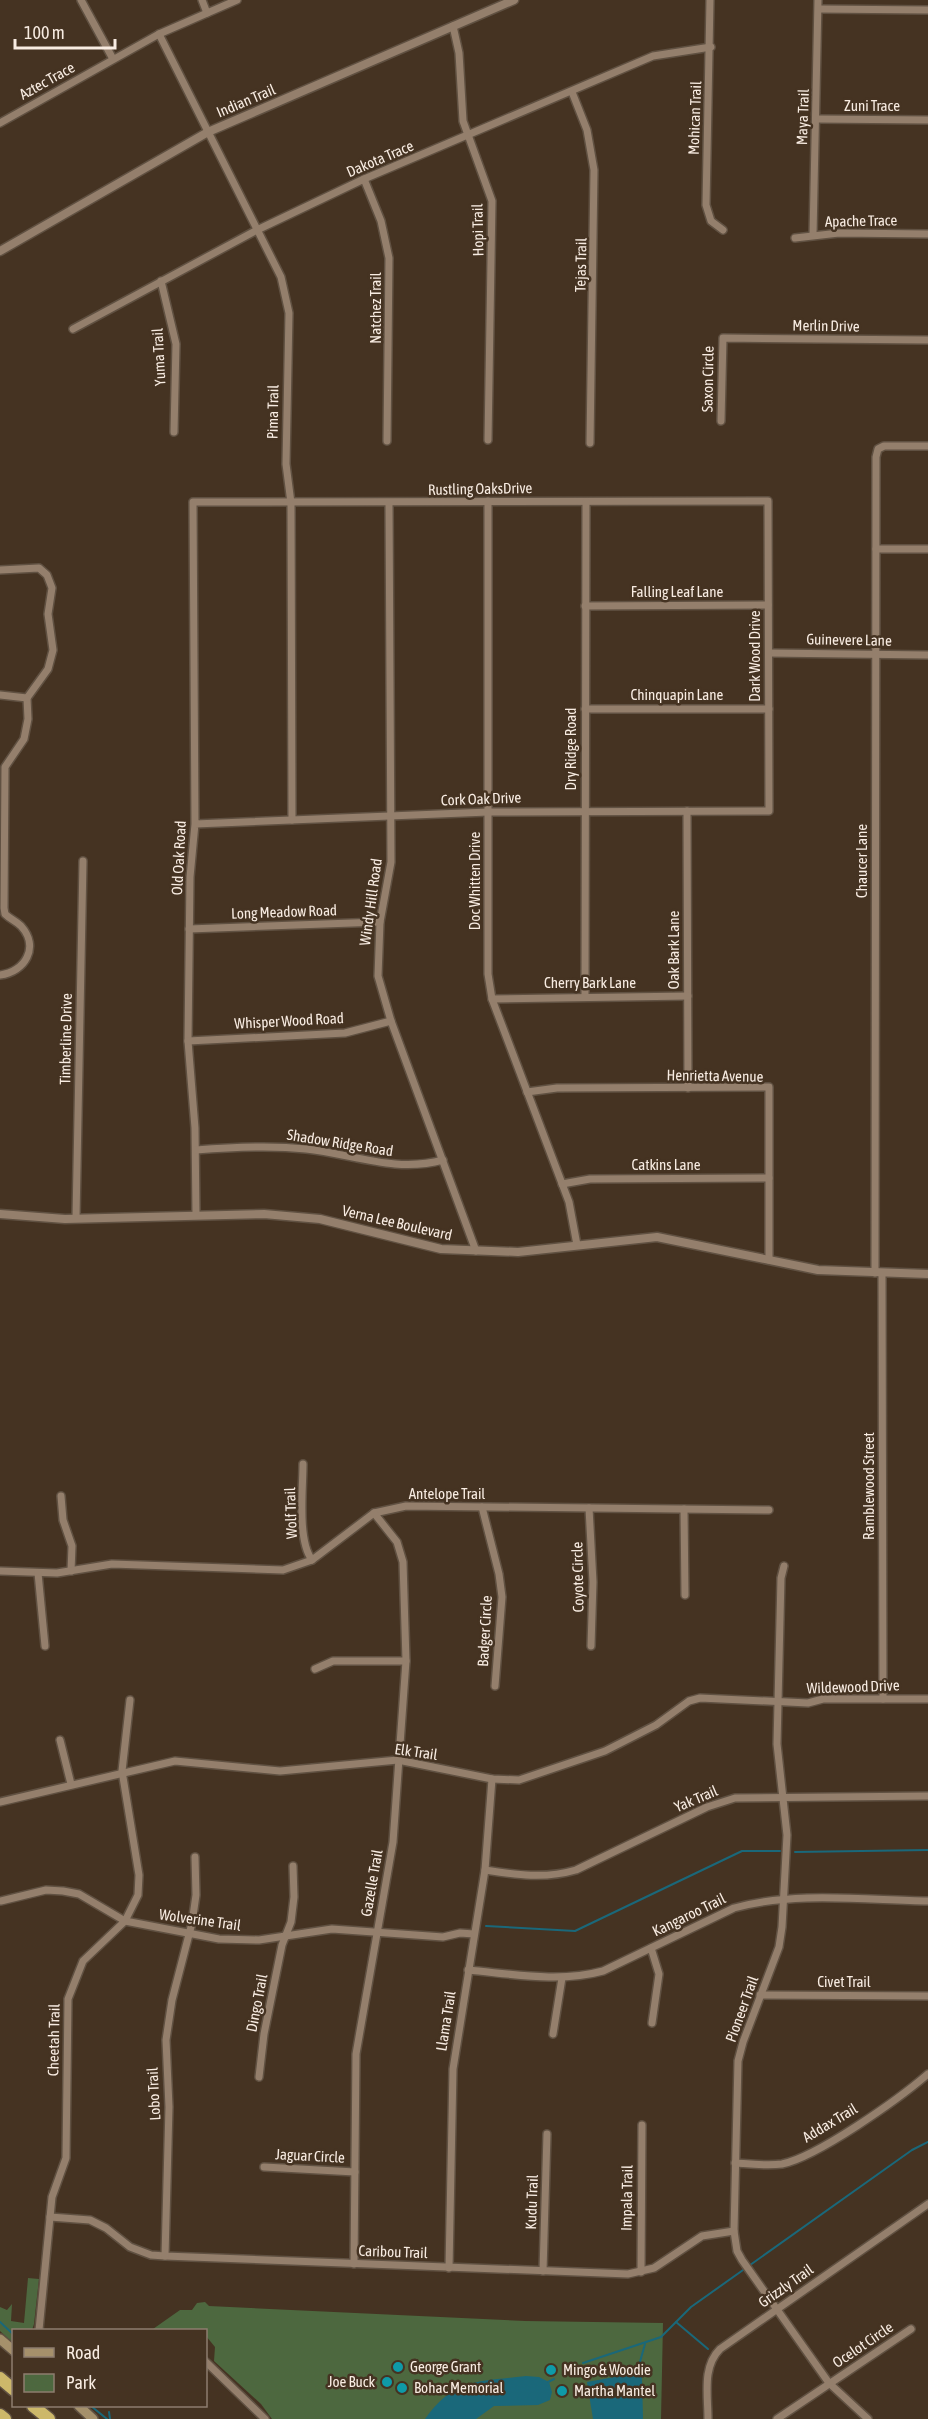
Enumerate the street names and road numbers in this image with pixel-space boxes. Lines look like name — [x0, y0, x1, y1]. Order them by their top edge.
street label: Aztec Trace — [16, 58, 77, 103]
street label: Indian Trail — [214, 81, 278, 121]
street label: Mohican Trail — [685, 81, 704, 155]
street label: Maya Trail — [793, 89, 812, 145]
street label: Zuni Trace — [844, 97, 900, 114]
street label: Dakota Trace — [344, 137, 416, 180]
street label: Hopi Trail — [469, 204, 486, 256]
street label: Apache Trace — [825, 211, 897, 230]
street label: Tejas Trail — [572, 238, 589, 292]
street label: Natchez Trail — [367, 272, 384, 344]
street label: Merlin Drive — [792, 316, 860, 335]
street label: Yuma Trail — [148, 328, 169, 386]
street label: Saxon Circle — [698, 345, 717, 412]
street label: Pima Trail — [264, 385, 281, 439]
street label: Rustling OaksDrive — [428, 479, 532, 498]
street label: Falling Leaf Lane — [631, 583, 723, 600]
street label: Dark Wood Drive — [746, 610, 763, 702]
street label: Guinevere Lane — [806, 630, 892, 649]
street label: Chinquapin Lane — [631, 686, 724, 703]
street label: Dry Ridge Road — [562, 708, 579, 790]
street label: Cork Oak Drive — [441, 789, 522, 808]
street label: Old Oak Road — [168, 820, 189, 896]
street label: Chaucer Lane — [853, 824, 870, 898]
street label: Doc Whitten Drive — [466, 832, 483, 930]
street label: Windy Hill Road — [356, 857, 385, 947]
street label: Long Meadow Road — [231, 901, 337, 922]
street label: Oak Bark Lane — [665, 911, 682, 989]
street label: Cherry Bark Lane — [544, 974, 636, 991]
street label: Timberline Drive — [56, 993, 75, 1085]
street label: Whisper Wood Road — [234, 1009, 344, 1032]
street label: Henrietta Avenue — [667, 1066, 764, 1085]
street label: Shadow Ridge Road — [286, 1126, 394, 1159]
street label: Catkins Lane — [631, 1156, 701, 1173]
street label: Verna Lee Boulevard — [340, 1202, 454, 1243]
street label: Ramblewood Street — [860, 1432, 877, 1540]
street label: Antelope Trail — [409, 1485, 485, 1502]
street label: Wolf Trail — [281, 1487, 300, 1539]
street label: Coyote Circle — [568, 1541, 587, 1612]
street label: Badger Circle — [474, 1595, 495, 1667]
street label: Wildewood Drive — [806, 1676, 900, 1697]
street label: Elk Trail — [393, 1740, 439, 1763]
street label: Yak Trail — [671, 1782, 720, 1815]
street label: Gazelle Trail — [357, 1848, 386, 1918]
street label: Kangaroo Trail — [649, 1890, 728, 1940]
street label: Wolverine Trail — [158, 1905, 242, 1934]
street label: Dingo Trail — [243, 1973, 270, 2033]
street label: Pioneer Trail — [722, 1973, 761, 2044]
street label: Civet Trail — [817, 1973, 871, 1990]
street label: Llama Trail — [432, 1990, 459, 2052]
street label: Cheetah Trail — [44, 2004, 63, 2076]
street label: Lobo Trail — [144, 2067, 163, 2121]
street label: Addax Trail — [799, 2100, 860, 2146]
street label: Jaguar Circle — [275, 2145, 345, 2166]
street label: Impala Trail — [617, 2165, 636, 2231]
street label: Kudu Trail — [522, 2174, 541, 2230]
street label: Caribou Trail — [358, 2242, 428, 2261]
street label: Grizzly Trail — [755, 2261, 816, 2311]
street label: Ocelot Circle — [829, 2318, 896, 2371]

